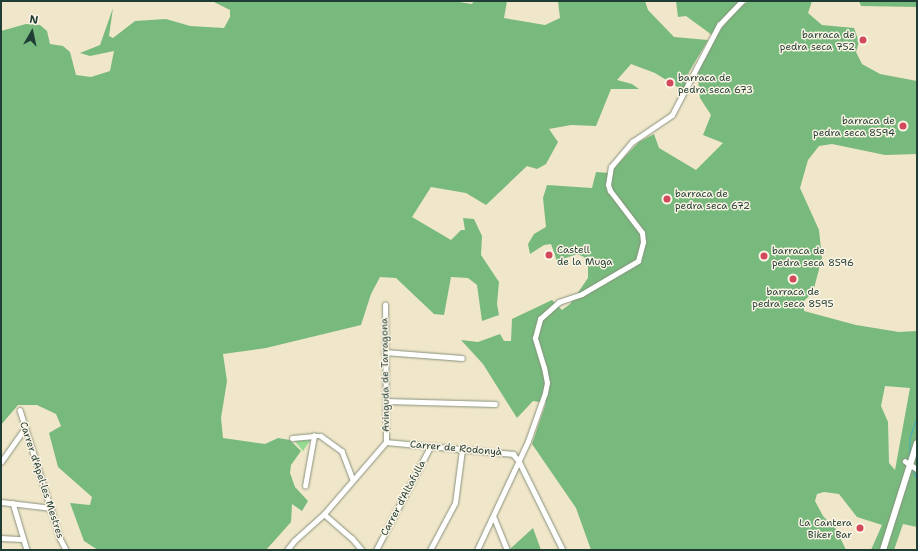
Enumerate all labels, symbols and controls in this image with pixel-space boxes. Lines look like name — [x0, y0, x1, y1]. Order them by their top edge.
north arrow — [12, 12, 52, 52]
text: N — [28, 12, 39, 28]
place label: barraca de pedra seca 752 — [780, 28, 855, 52]
marker: barraca de pedra seca 752 — [858, 35, 868, 45]
place label: barraca de pedra seca 673 — [678, 71, 753, 94]
marker: barraca de pedra seca 673 — [665, 78, 675, 88]
place label: barraca de pedra seca 8594 — [813, 114, 895, 138]
marker: barraca de pedra seca 8594 — [898, 121, 908, 131]
place label: barraca de pedra seca 672 — [675, 187, 750, 210]
marker: barraca de pedra seca 672 — [662, 194, 672, 204]
place label: Castell de la Muga — [557, 243, 612, 266]
place label: barraca de pedra seca 8596 — [772, 244, 854, 268]
marker: Castell de la Muga — [544, 250, 554, 260]
marker: barraca de pedra seca 8596 — [759, 251, 769, 261]
marker: barraca de pedra seca 8595 — [788, 274, 798, 284]
place label: barraca de pedra seca 8595 — [752, 285, 834, 308]
street label: Avinguda de Tarragona — [378, 318, 392, 432]
street label: Carrer d'Apel·les Mestres — [17, 420, 67, 540]
street label: Carrer de Rodonyà — [409, 438, 503, 458]
street label: Carrer d'Altafulla — [378, 458, 428, 538]
place label: La Cantera Biker Bar — [799, 516, 852, 540]
marker: La Cantera Biker Bar — [855, 523, 865, 533]

